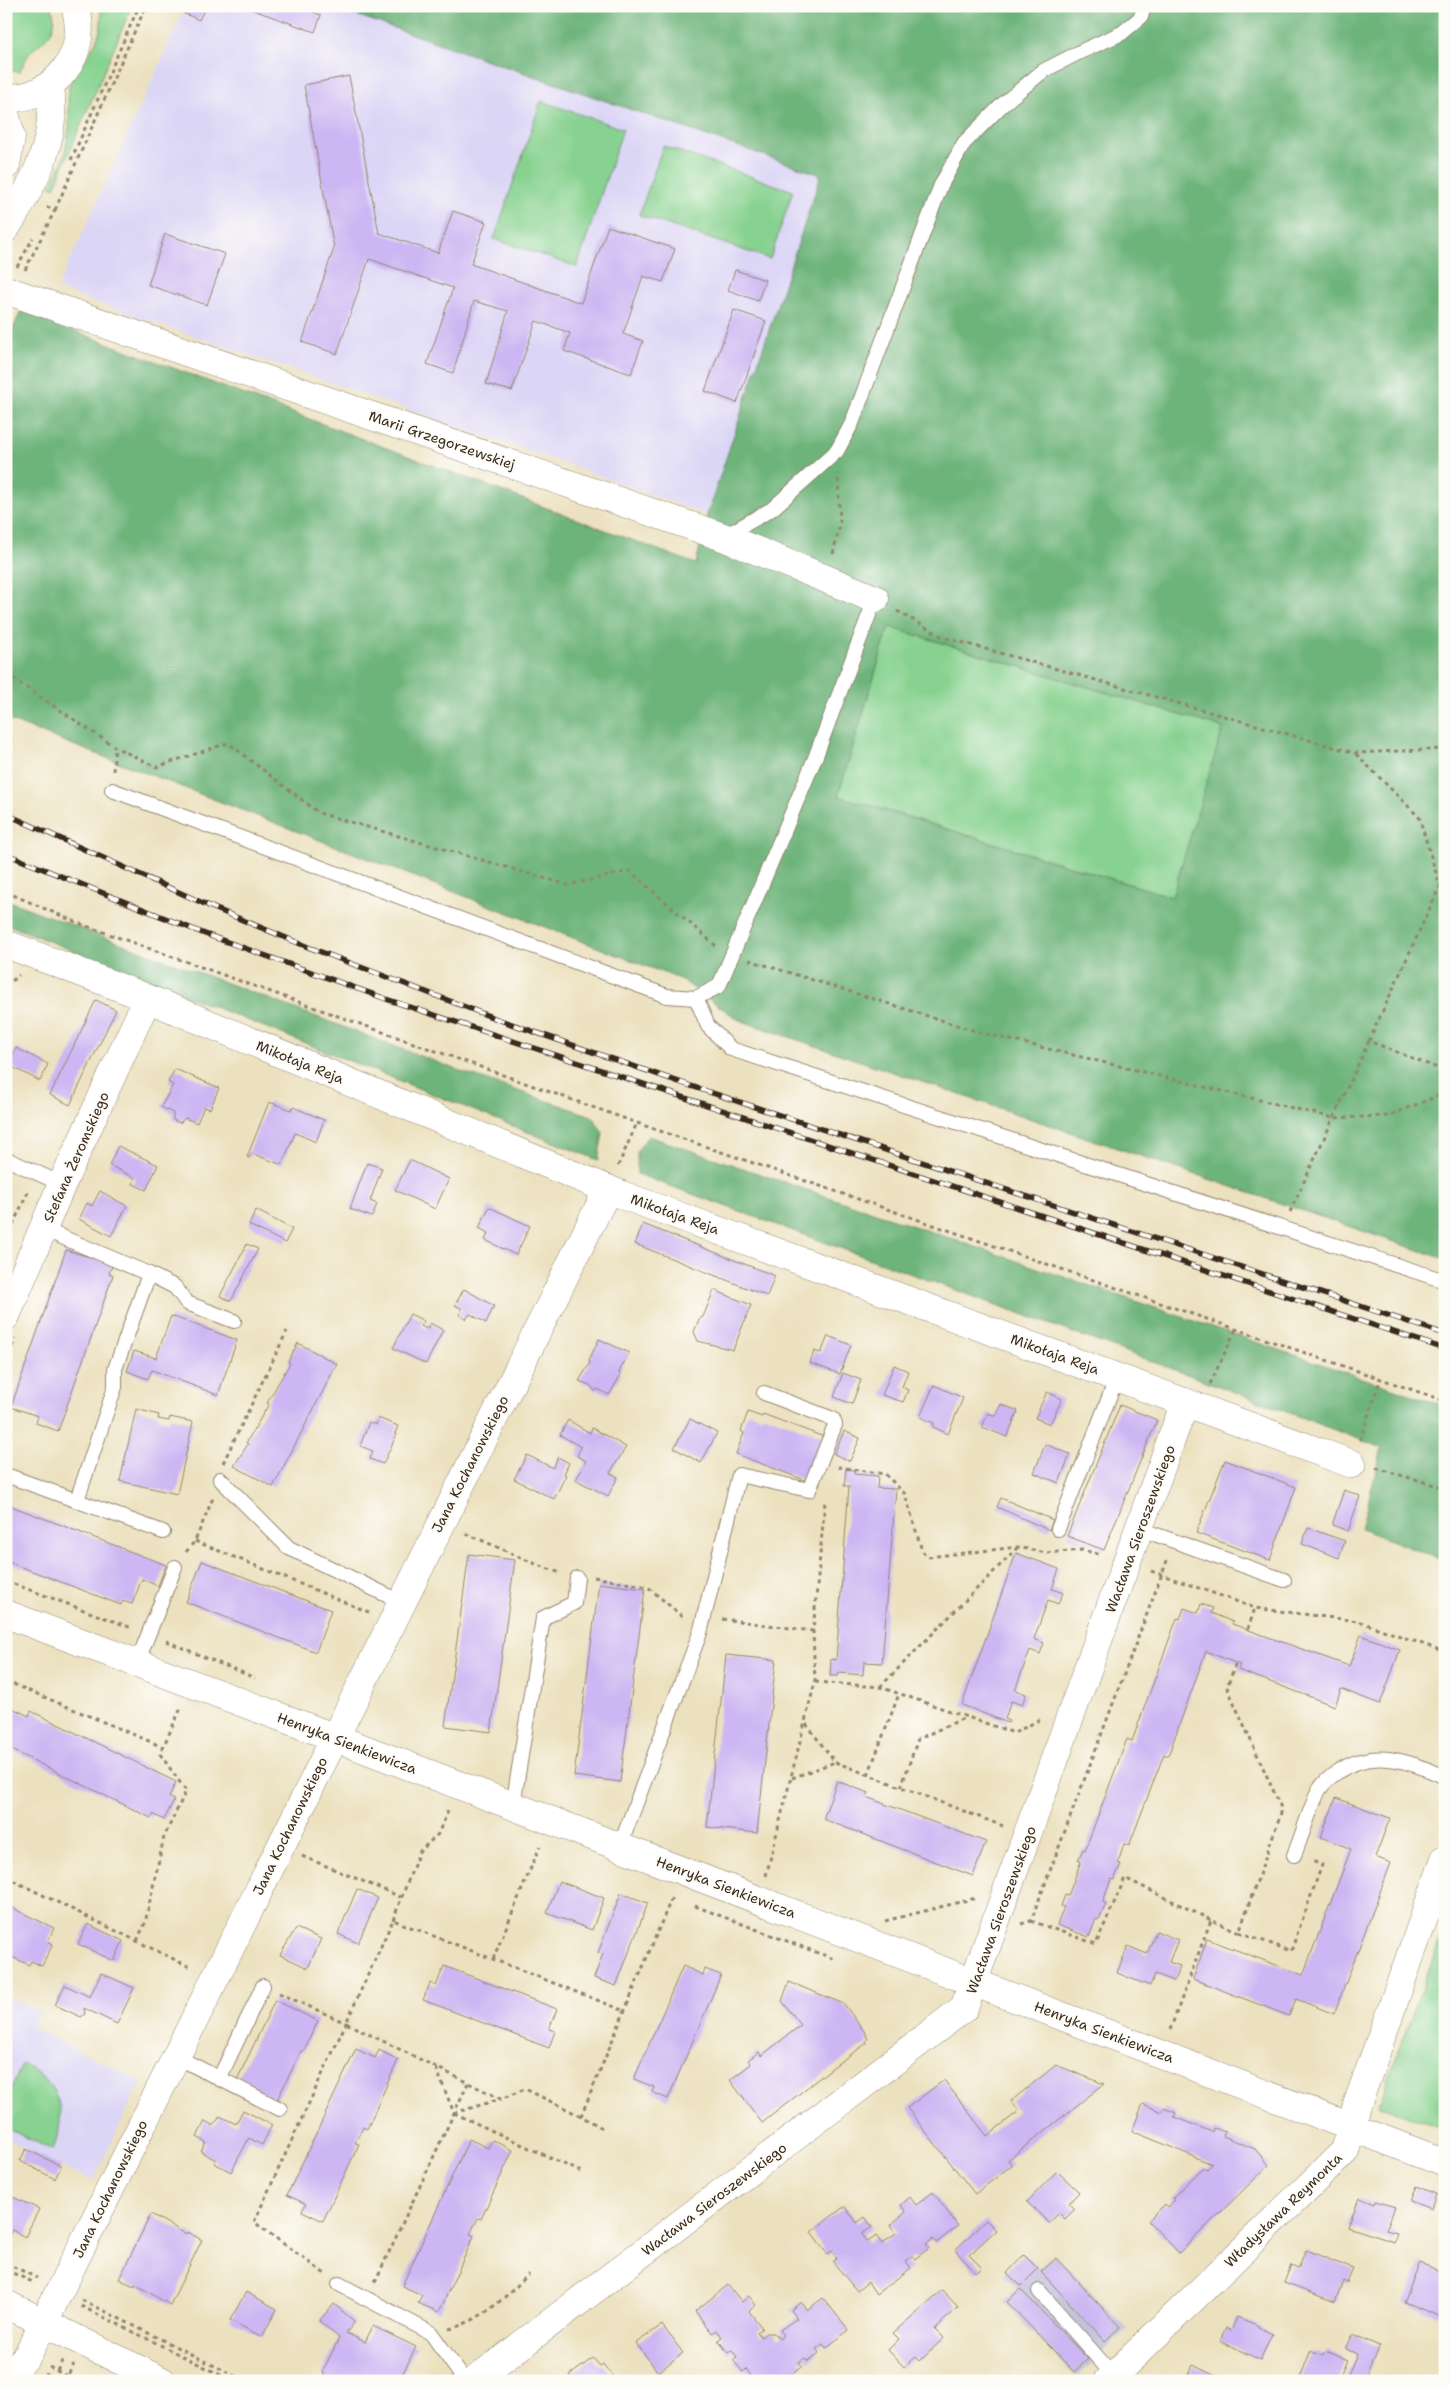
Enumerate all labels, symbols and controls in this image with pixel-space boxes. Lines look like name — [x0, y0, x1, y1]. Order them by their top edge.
street label: Marii Grzegorzewskiej — [367, 407, 517, 473]
street label: Mikołaja Reja — [253, 1036, 347, 1088]
street label: Stefana Żeromskiego — [39, 1089, 113, 1225]
street label: Mikołaja Reja — [628, 1190, 722, 1238]
street label: Mikołaja Reja — [1008, 1330, 1102, 1378]
street label: Jana Kochanowskiego — [428, 1392, 512, 1536]
street label: Wacława Sieroszewskiego — [1101, 1443, 1179, 1615]
street label: Henryka Sienkiewicza — [275, 1708, 420, 1778]
street label: Jana Kochanowskiego — [249, 1754, 331, 1898]
street label: Wacława Sieroszewskiego — [962, 1824, 1040, 1996]
street label: Henryka Sienkiewicza — [654, 1852, 799, 1922]
street label: Henryka Sienkiewicza — [1032, 1997, 1177, 2067]
street label: Jana Kochanowskiego — [69, 2117, 151, 2261]
street label: Wacława Sieroszewskiego — [638, 2138, 790, 2260]
street label: Władysława Reymonta — [1220, 2149, 1346, 2271]

